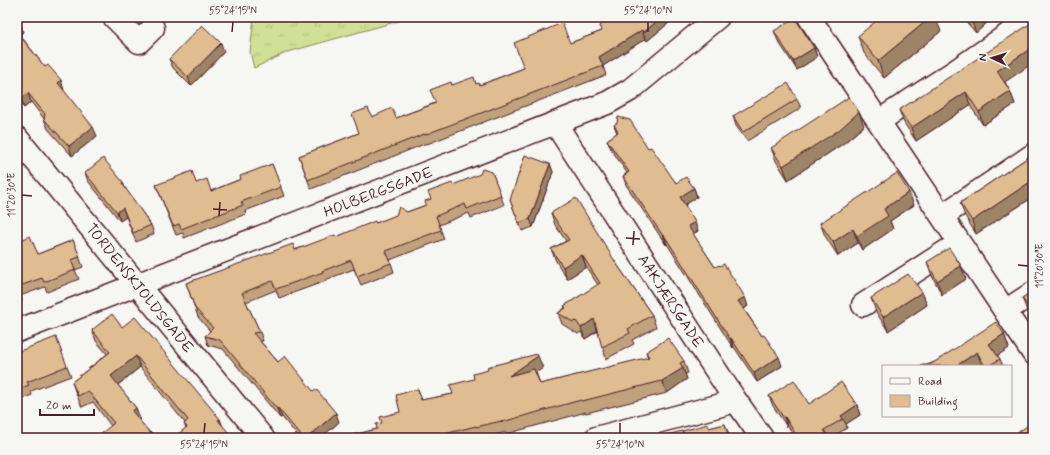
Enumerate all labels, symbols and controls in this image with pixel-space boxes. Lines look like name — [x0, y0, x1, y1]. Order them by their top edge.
text: 55°24'15"N — [209, 4, 257, 18]
text: 55°24'10"N — [624, 4, 672, 18]
north arrow — [972, 38, 1012, 78]
text: N — [976, 53, 990, 62]
street label: HOLBERGSGADE — [321, 163, 436, 223]
text: 11°20'30"E — [5, 173, 19, 217]
street label: TORDENSKJOLDSGADE — [81, 220, 198, 358]
text: 11°20'30"E — [1033, 244, 1047, 288]
street label: AAKJÆRSGADE — [632, 251, 708, 352]
legend — [882, 365, 1012, 417]
text: Road — [918, 374, 942, 390]
scale bar — [40, 391, 94, 417]
text: Building — [918, 394, 958, 411]
text: 20 m — [46, 398, 72, 414]
text: 55°24'15"N — [180, 438, 228, 452]
text: 55°24'10"N — [596, 438, 644, 452]

